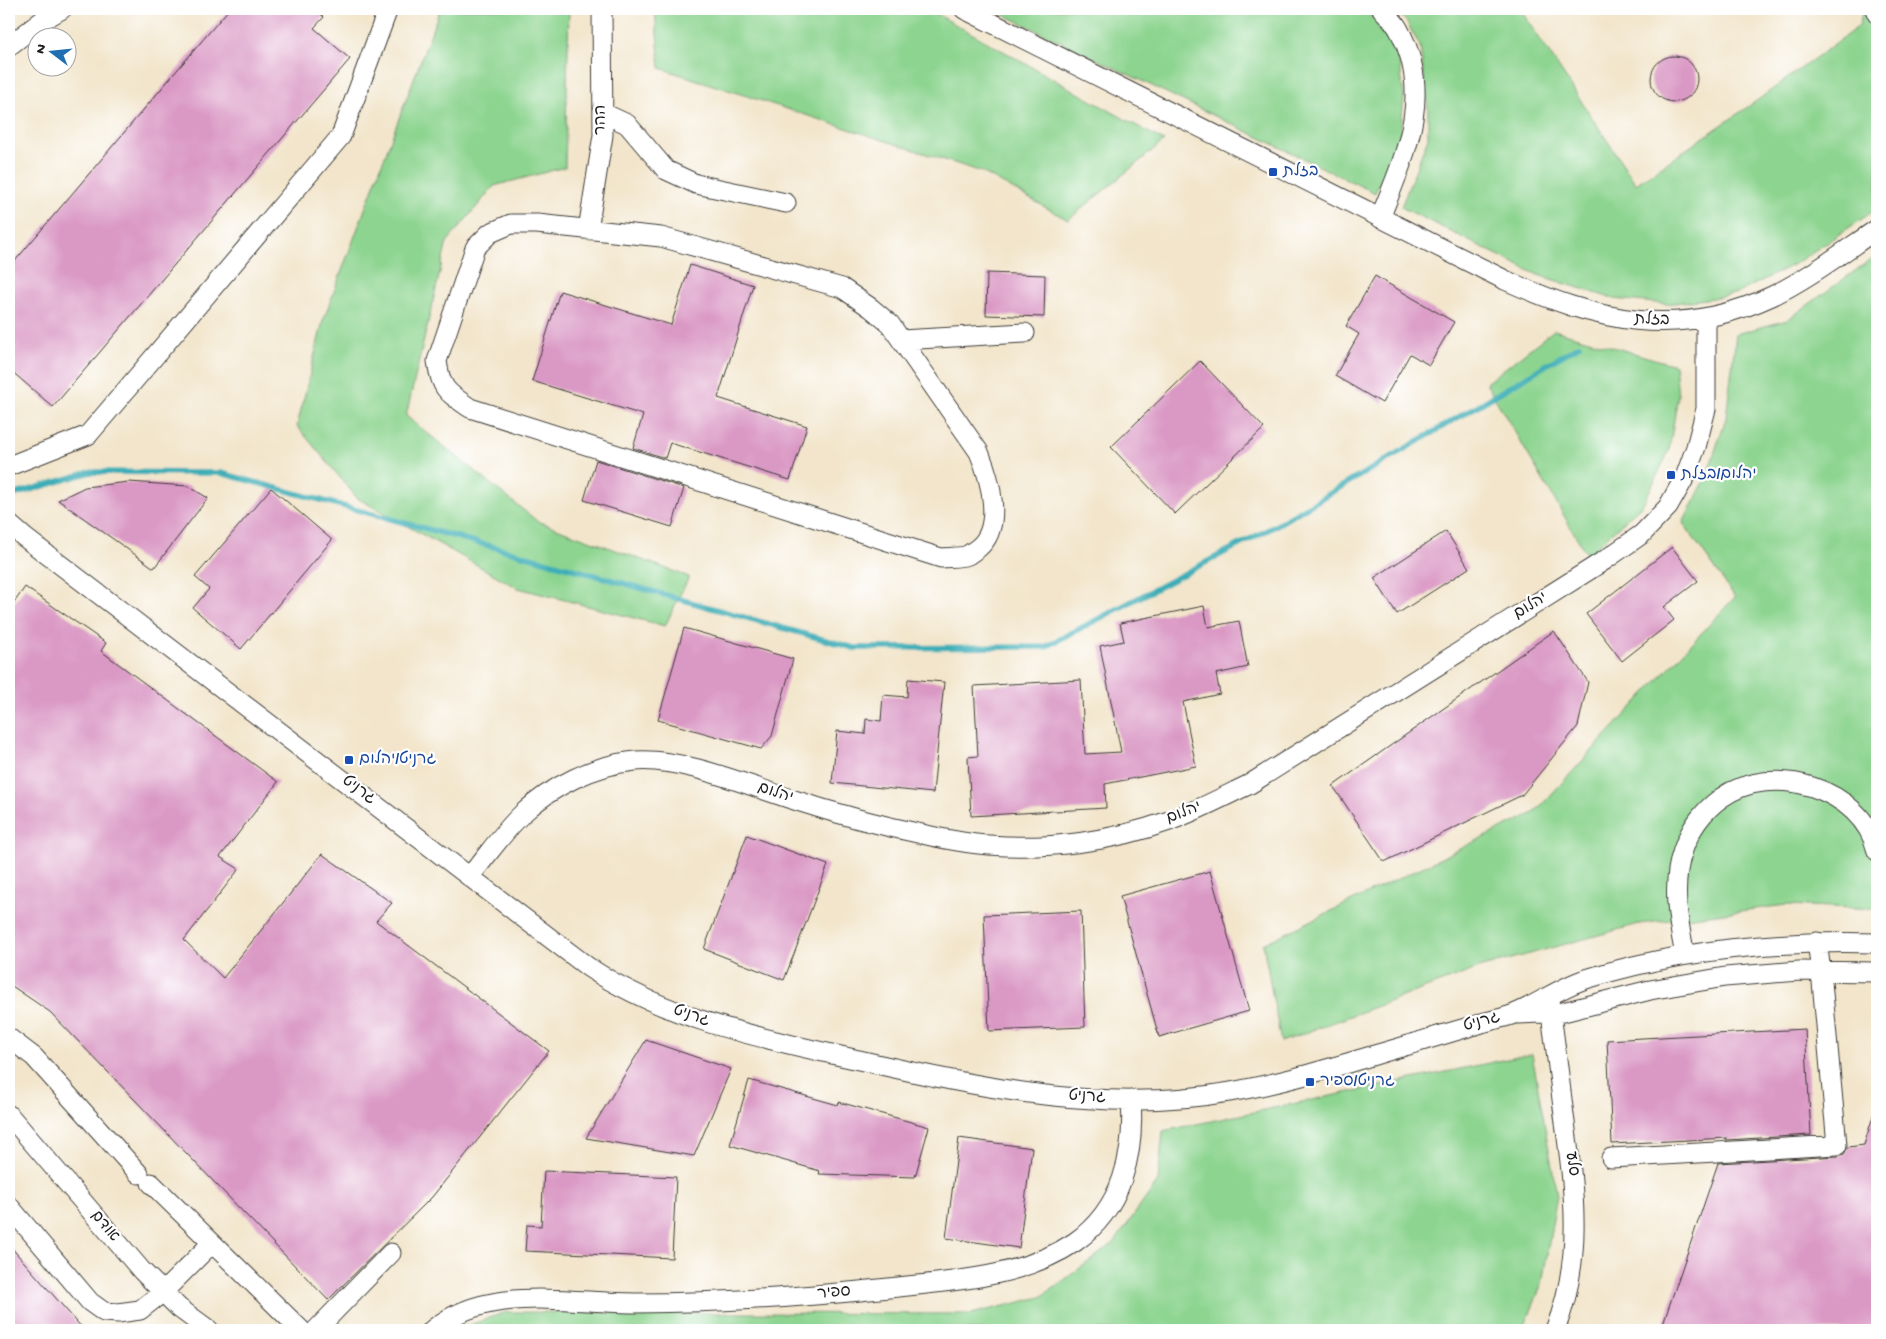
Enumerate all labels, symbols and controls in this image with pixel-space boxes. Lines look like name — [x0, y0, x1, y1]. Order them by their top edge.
north arrow — [28, 28, 78, 78]
text: N — [32, 42, 51, 56]
street label: ההר — [592, 105, 612, 135]
place label: בזלת — [1282, 161, 1318, 182]
marker: בזלת — [1267, 166, 1279, 178]
street label: בזלת — [1633, 309, 1670, 331]
place label: יהלום/בזלת — [1680, 464, 1756, 485]
marker: יהלום/בזלת — [1665, 469, 1677, 481]
street label: יהלום — [1510, 588, 1551, 625]
place label: גרניט/יהלום — [359, 749, 437, 770]
marker: גרניט/יהלום — [343, 754, 355, 766]
street label: גרניט — [337, 771, 379, 810]
street label: יהלום — [755, 777, 796, 809]
street label: יהלום — [1163, 797, 1204, 830]
street label: גרניט — [670, 1001, 712, 1032]
street label: גרניט — [1461, 1008, 1503, 1037]
place label: גרניט/ספיר — [1320, 1072, 1395, 1092]
marker: גרניט/ספיר — [1304, 1076, 1316, 1088]
street label: גרניט — [1068, 1087, 1106, 1108]
street label: סלע — [1560, 1150, 1584, 1178]
street label: אודם — [86, 1208, 122, 1246]
street label: ספיר — [816, 1283, 852, 1305]

